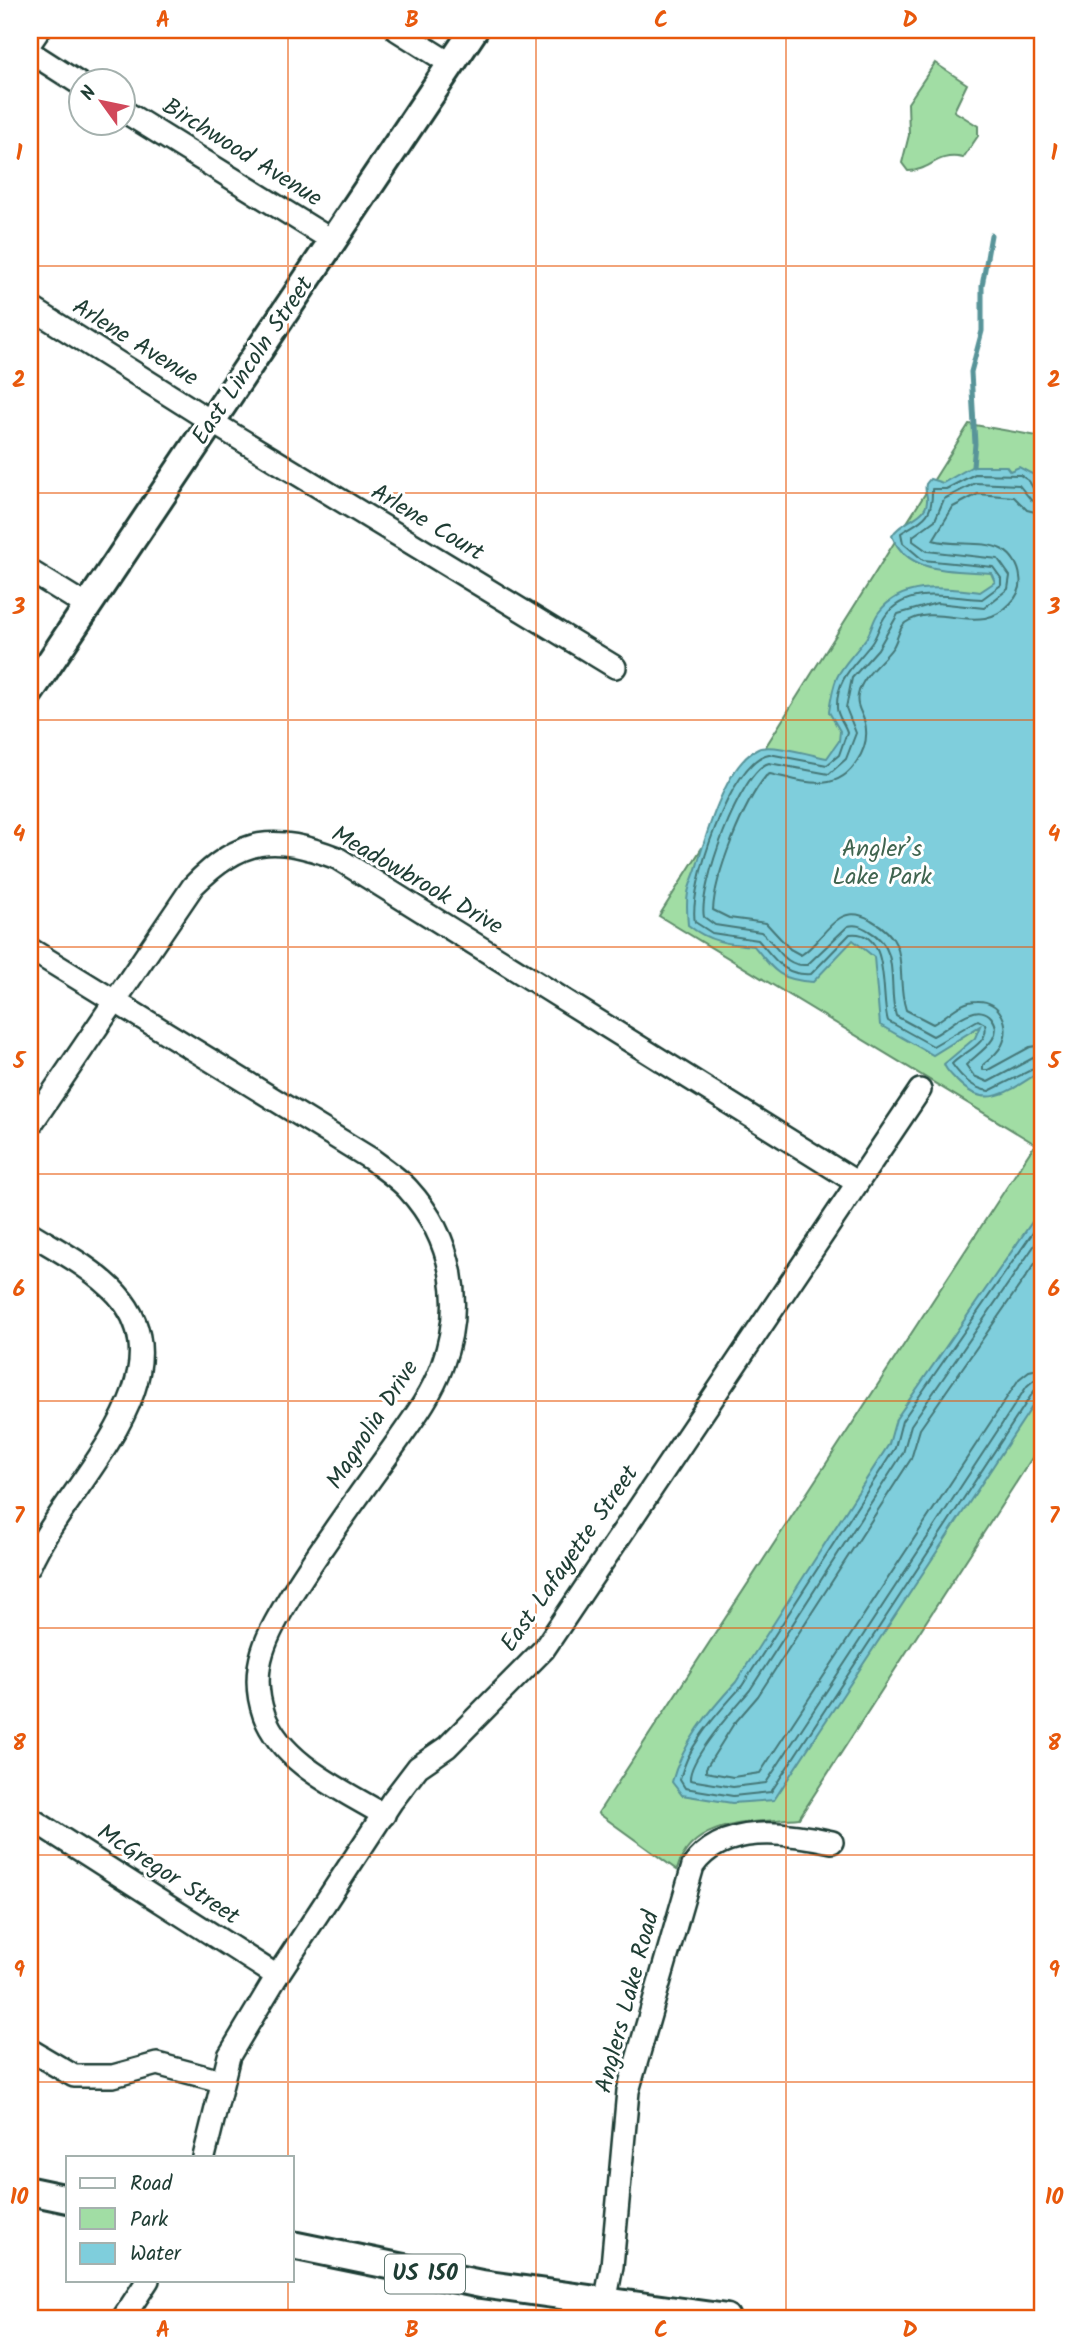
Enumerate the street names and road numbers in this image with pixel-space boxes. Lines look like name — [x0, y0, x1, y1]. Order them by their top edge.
street label: Birchwood Avenue — [154, 88, 330, 218]
street label: East Lincoln Street — [182, 268, 325, 453]
street label: Arlene Avenue — [64, 289, 206, 398]
street label: Arlene Court — [363, 474, 492, 573]
street label: Meadowbrook Drive — [324, 816, 511, 946]
street label: Magnolia Drive — [316, 1352, 430, 1498]
street label: East Lafayette Street — [491, 1457, 650, 1661]
street label: McGregor Street — [89, 1814, 248, 1936]
street label: Anglers Lake Road — [585, 1905, 671, 2098]
road number: US 150 — [385, 2254, 465, 2294]

